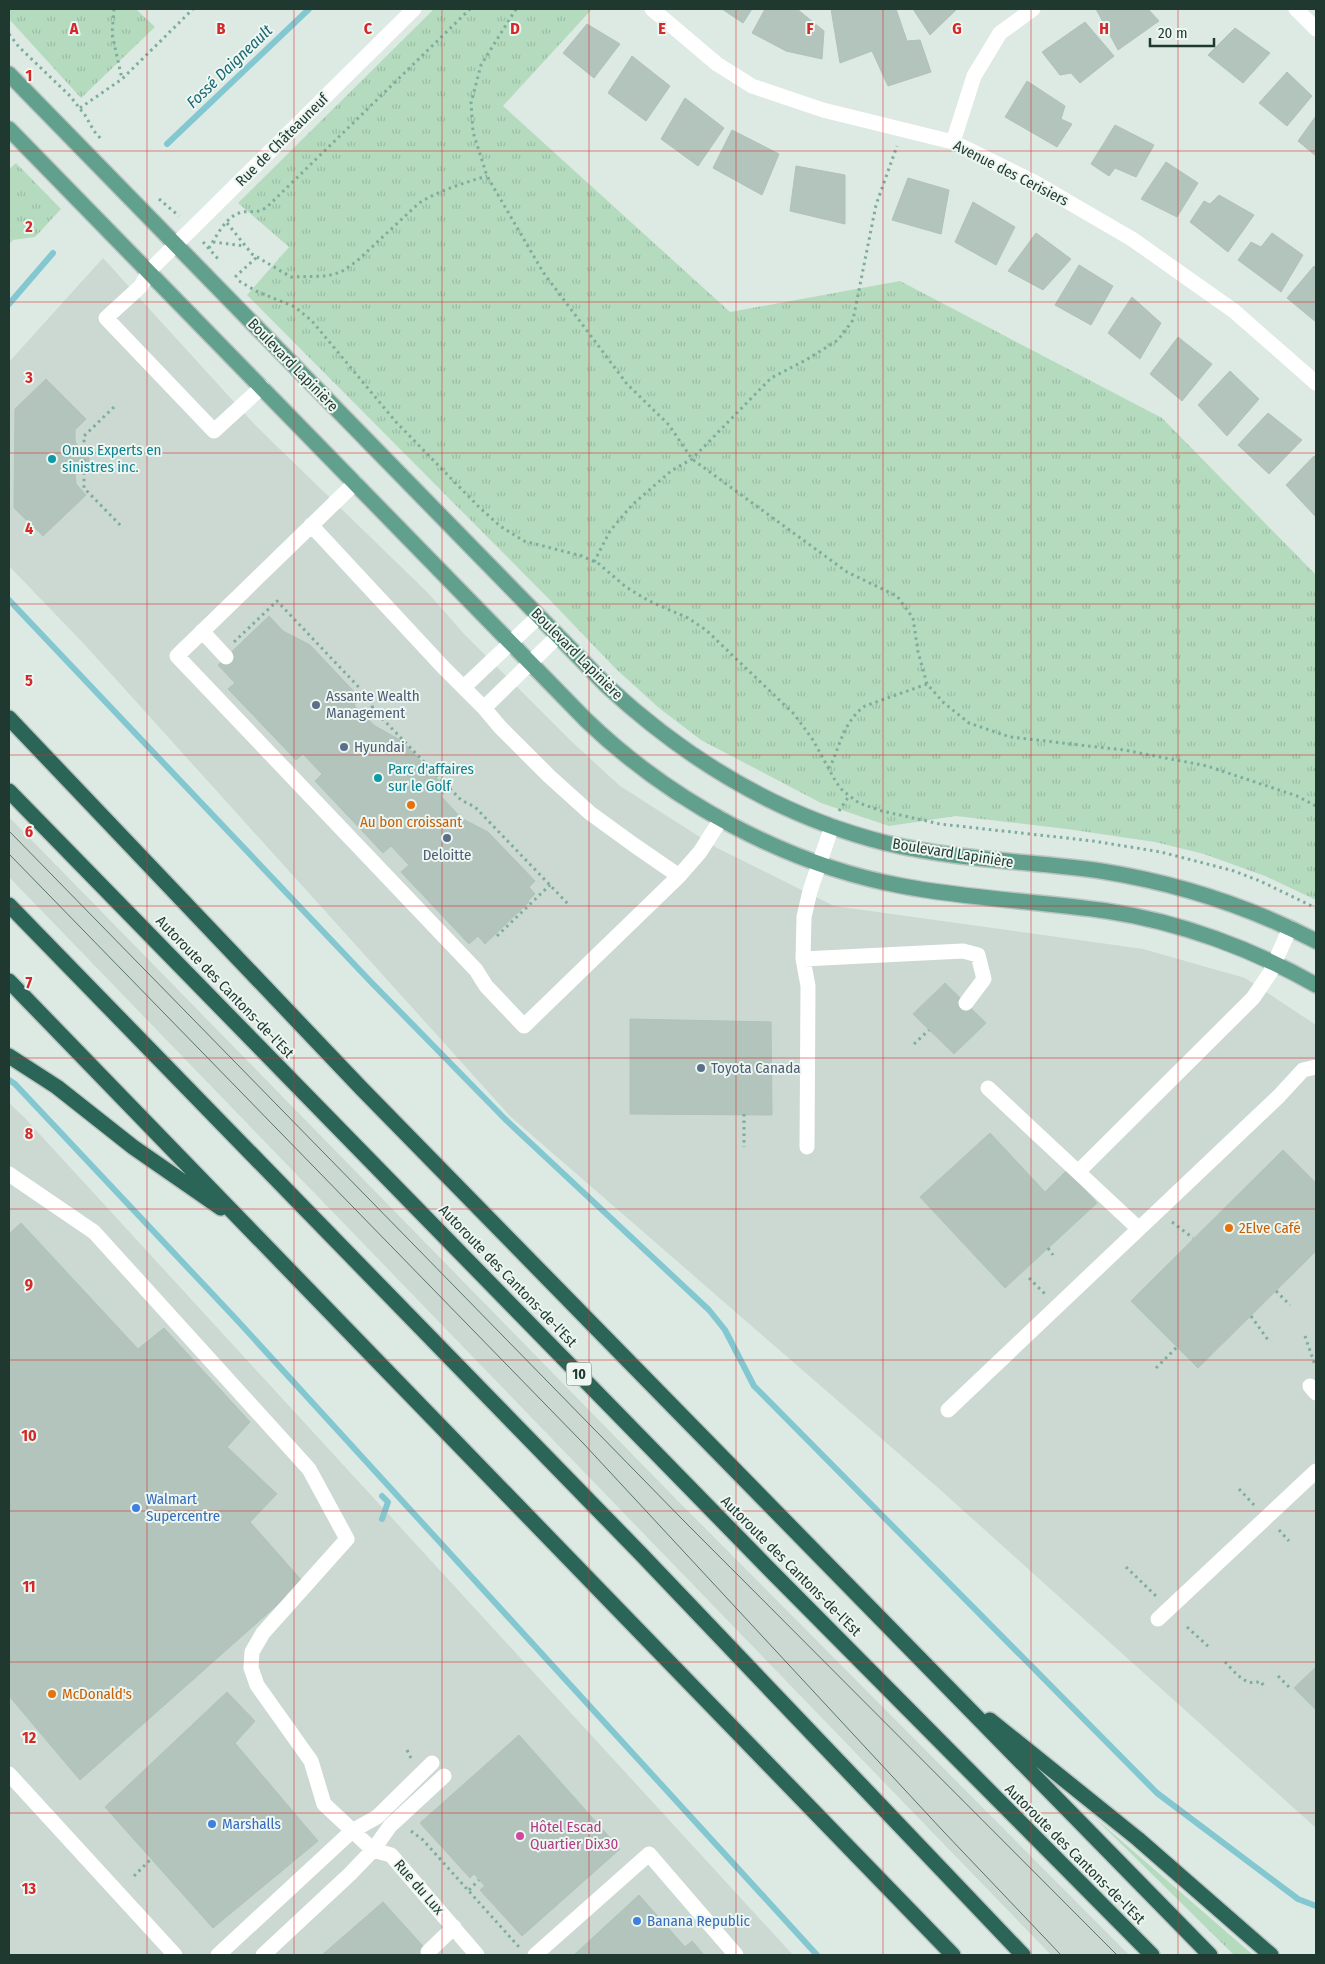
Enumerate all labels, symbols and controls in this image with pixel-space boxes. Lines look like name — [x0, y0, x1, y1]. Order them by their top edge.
scale bar — [1150, 15, 1214, 47]
text: A — [69, 19, 79, 38]
text: B — [217, 19, 226, 38]
text: C — [364, 19, 373, 38]
text: D — [510, 19, 520, 38]
text: E — [658, 19, 666, 38]
text: F — [806, 19, 814, 38]
text: G — [952, 19, 962, 38]
text: H — [1099, 19, 1109, 38]
water label: Fossé Daigneault — [183, 20, 277, 112]
text: 20 m — [1158, 24, 1188, 42]
text: 1 — [26, 66, 32, 85]
street label: Rue de Châteauneuf — [232, 89, 333, 190]
street label: Avenue des Cerisiers — [950, 136, 1072, 210]
text: 2 — [24, 217, 33, 236]
street label: Boulevard Lapinière — [244, 315, 342, 415]
text: 3 — [24, 368, 33, 387]
place label: Onus Experts en sinistres inc. — [62, 441, 161, 476]
marker: Onus Experts en sinistres inc. — [46, 453, 58, 465]
text: 4 — [25, 519, 33, 538]
street label: Boulevard Lapinière — [527, 604, 627, 704]
text: 5 — [25, 671, 33, 690]
place label: Assante Wealth Management — [326, 687, 420, 722]
marker: Assante Wealth Management — [310, 699, 322, 711]
place label: Hyundai — [354, 738, 405, 756]
marker: Hyundai — [338, 741, 350, 753]
place label: Parc d'affaires sur le Golf — [388, 760, 474, 795]
marker: Parc d'affaires sur le Golf — [372, 772, 384, 784]
marker: Au bon croissant — [405, 799, 417, 811]
place label: Au bon croissant — [360, 813, 462, 831]
text: 6 — [25, 822, 33, 841]
marker: Deloitte — [441, 832, 453, 844]
street label: Boulevard Lapinière — [891, 835, 1015, 871]
place label: Deloitte — [423, 846, 471, 864]
street label: Autoroute des Cantons-de-l'Est — [152, 912, 298, 1062]
text: 7 — [26, 973, 33, 992]
place label: Toyota Canada — [711, 1059, 801, 1077]
marker: Toyota Canada — [695, 1062, 707, 1074]
text: 8 — [25, 1124, 34, 1143]
street label: Autoroute des Cantons-de-l'Est — [435, 1201, 581, 1351]
place label: 2Elve Café — [1239, 1219, 1301, 1237]
marker: 2Elve Café — [1223, 1222, 1235, 1234]
text: 9 — [25, 1275, 33, 1294]
road number: 10 — [566, 1362, 592, 1386]
text: 10 — [21, 1426, 37, 1445]
place label: Walmart Supercentre — [146, 1490, 220, 1525]
street label: Autoroute des Cantons-de-l'Est — [717, 1492, 865, 1640]
marker: Walmart Supercentre — [130, 1502, 142, 1514]
text: 11 — [22, 1577, 36, 1596]
place label: McDonald's — [62, 1685, 132, 1703]
marker: McDonald's — [46, 1688, 58, 1700]
text: 12 — [22, 1728, 37, 1747]
street label: Autoroute des Cantons-de-l'Est — [1001, 1780, 1149, 1928]
place label: Marshalls — [222, 1815, 281, 1833]
marker: Marshalls — [206, 1818, 218, 1830]
place label: Hôtel Escad Quartier Dix30 — [530, 1818, 618, 1853]
marker: Hôtel Escad Quartier Dix30 — [514, 1830, 526, 1842]
street label: Rue du Lux — [390, 1856, 448, 1919]
text: 13 — [22, 1879, 37, 1898]
place label: Banana Republic — [647, 1912, 750, 1930]
marker: Banana Republic — [631, 1915, 643, 1927]

